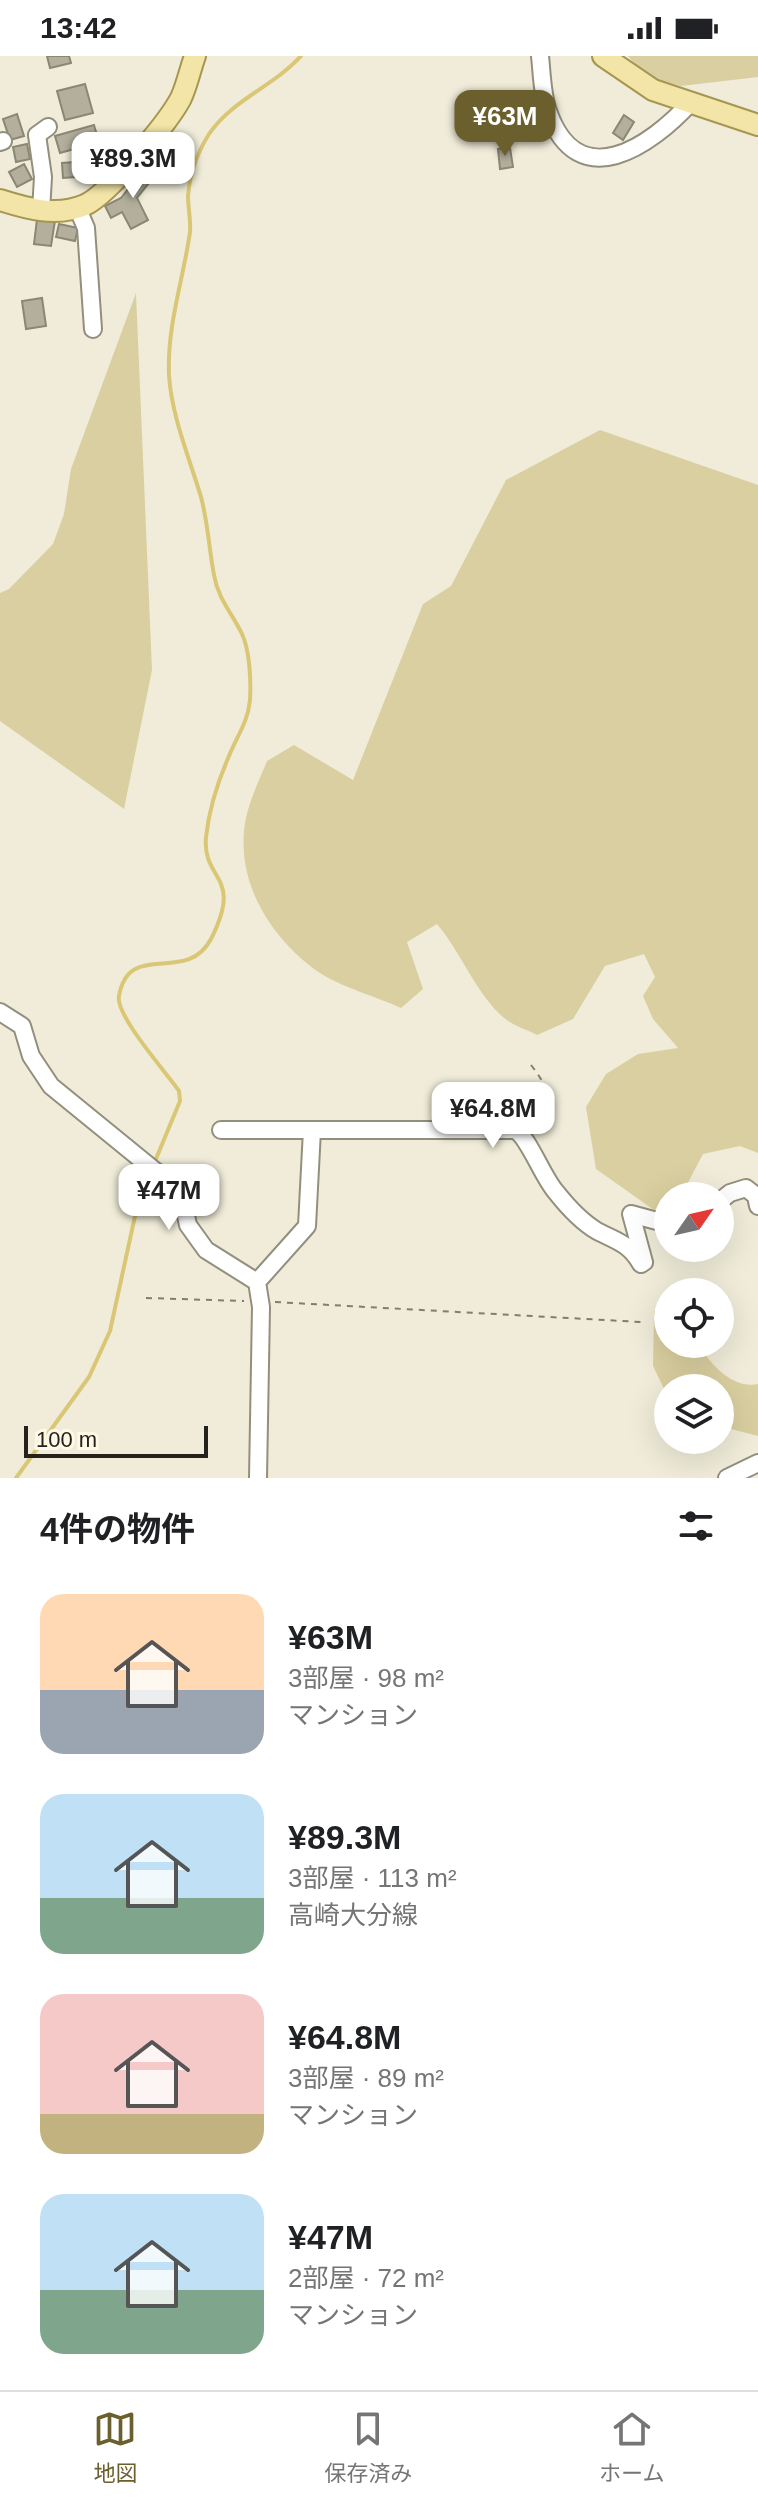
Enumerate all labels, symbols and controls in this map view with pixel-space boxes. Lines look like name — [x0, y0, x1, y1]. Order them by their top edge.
text: 13:42 — [40, 11, 117, 44]
pin: ¥63M — [458, 90, 552, 158]
text: ¥63M — [472, 101, 538, 131]
pin: ¥89.3M — [68, 132, 198, 200]
text: ¥89.3M — [90, 143, 176, 173]
pin: ¥64.8M — [428, 1082, 558, 1150]
text: ¥64.8M — [450, 1093, 536, 1123]
pin: ¥47M — [122, 1164, 216, 1232]
text: ¥47M — [136, 1175, 202, 1205]
north arrow — [654, 1182, 734, 1262]
map controls — [654, 1182, 734, 1454]
button: locate — [654, 1278, 734, 1358]
button: layers — [654, 1374, 734, 1454]
scale bar — [24, 1422, 208, 1458]
text: 100 m — [36, 1427, 97, 1452]
icon: filters — [674, 1504, 718, 1548]
text: 4件の物件 — [40, 1510, 195, 1548]
text: ¥63M — [288, 1618, 373, 1656]
icon: home — [104, 1626, 200, 1722]
text: 3部屋 · 98 m² — [288, 1663, 444, 1693]
text: マンション — [288, 1700, 418, 1730]
text: ¥89.3M — [288, 1818, 401, 1856]
icon: home — [104, 1826, 200, 1922]
text: 3部屋 · 113 m² — [288, 1863, 457, 1893]
text: 高崎大分線 — [288, 1900, 418, 1930]
text: ¥64.8M — [288, 2018, 401, 2056]
icon: home — [104, 2026, 200, 2122]
text: 3部屋 · 89 m² — [288, 2063, 444, 2093]
text: マンション — [288, 2100, 418, 2130]
text: ¥47M — [288, 2218, 373, 2256]
icon: home — [104, 2226, 200, 2322]
text: 2部屋 · 72 m² — [288, 2263, 444, 2293]
text: マンション — [288, 2300, 418, 2330]
tab: 地図 — [93, 2407, 137, 2487]
tab: 保存済み — [324, 2407, 412, 2487]
tab: ホーム — [599, 2407, 665, 2487]

